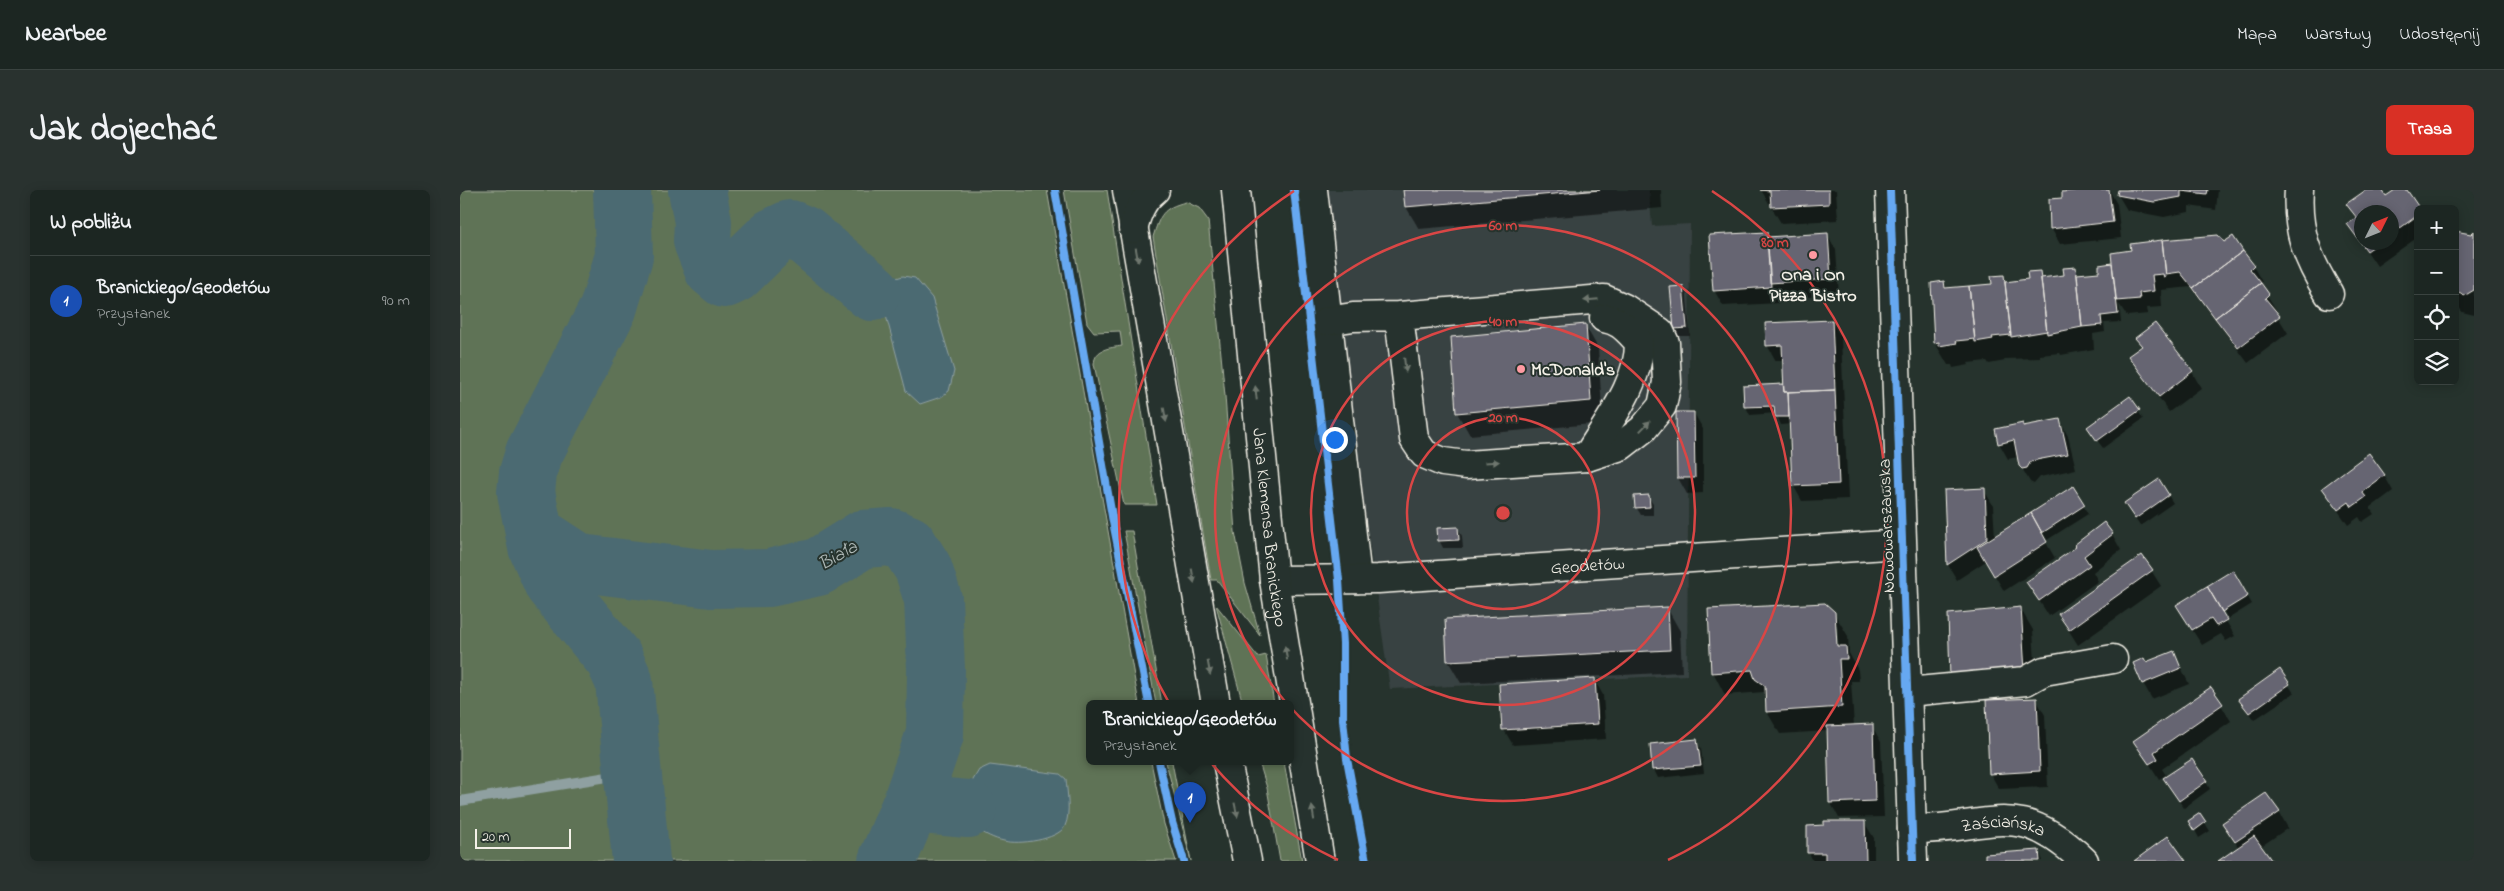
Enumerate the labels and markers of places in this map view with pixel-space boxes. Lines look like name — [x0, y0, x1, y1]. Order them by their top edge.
marker: Ona i On Pizza Bistro — [1807, 249, 1819, 261]
place label: Ona i On Pizza Bistro — [1769, 263, 1857, 310]
place label: McDonald's — [1531, 358, 1615, 384]
marker: McDonald's — [1515, 363, 1527, 375]
centre of rings — [1494, 504, 1512, 522]
pin: 1 — [1174, 782, 1206, 823]

